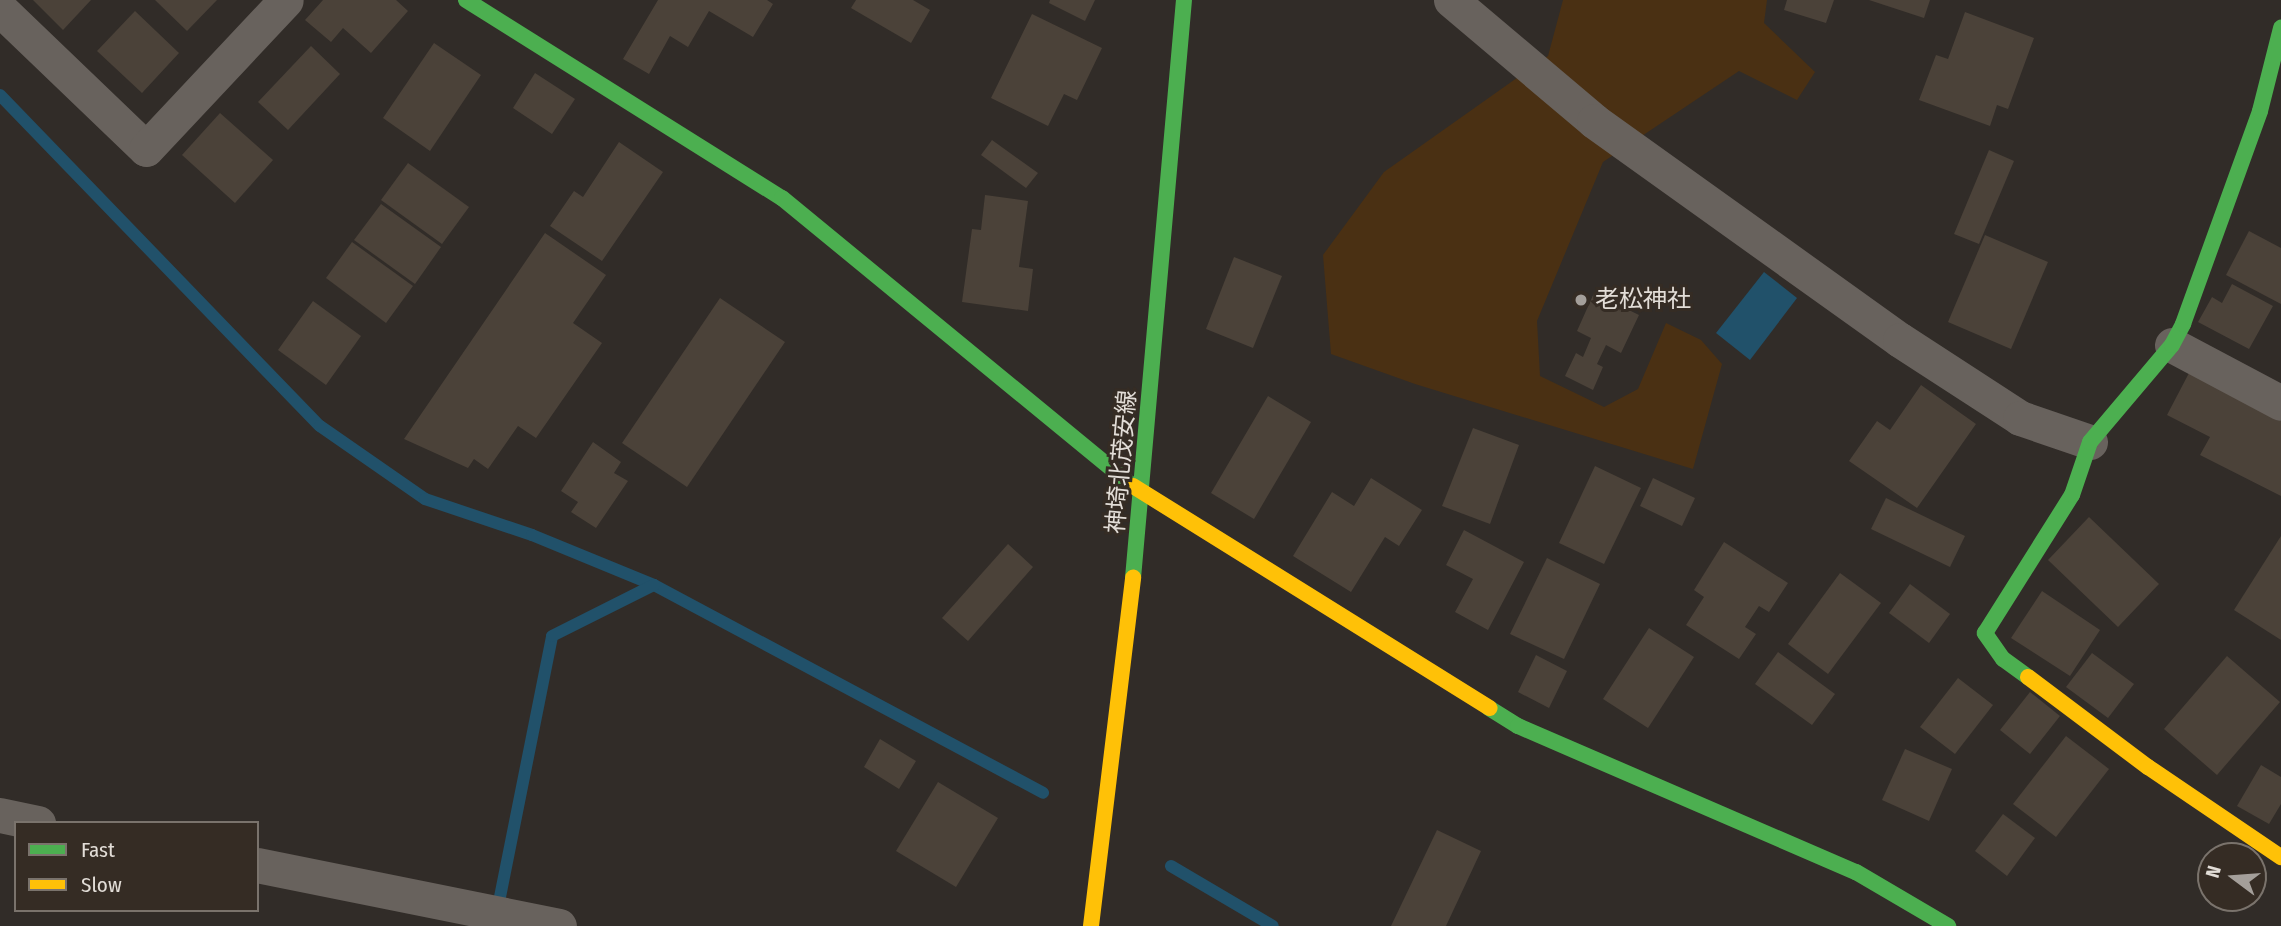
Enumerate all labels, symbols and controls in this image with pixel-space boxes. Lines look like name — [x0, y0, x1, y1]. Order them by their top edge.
place label: 老松神社 — [1595, 286, 1691, 314]
marker: 老松神社 — [1573, 292, 1589, 308]
street label: 神埼北茂安線 — [1101, 389, 1143, 535]
legend — [14, 821, 259, 912]
text: Fast — [81, 837, 115, 863]
north arrow — [2197, 842, 2267, 912]
text: N — [2201, 863, 2226, 880]
text: Slow — [81, 872, 122, 898]

